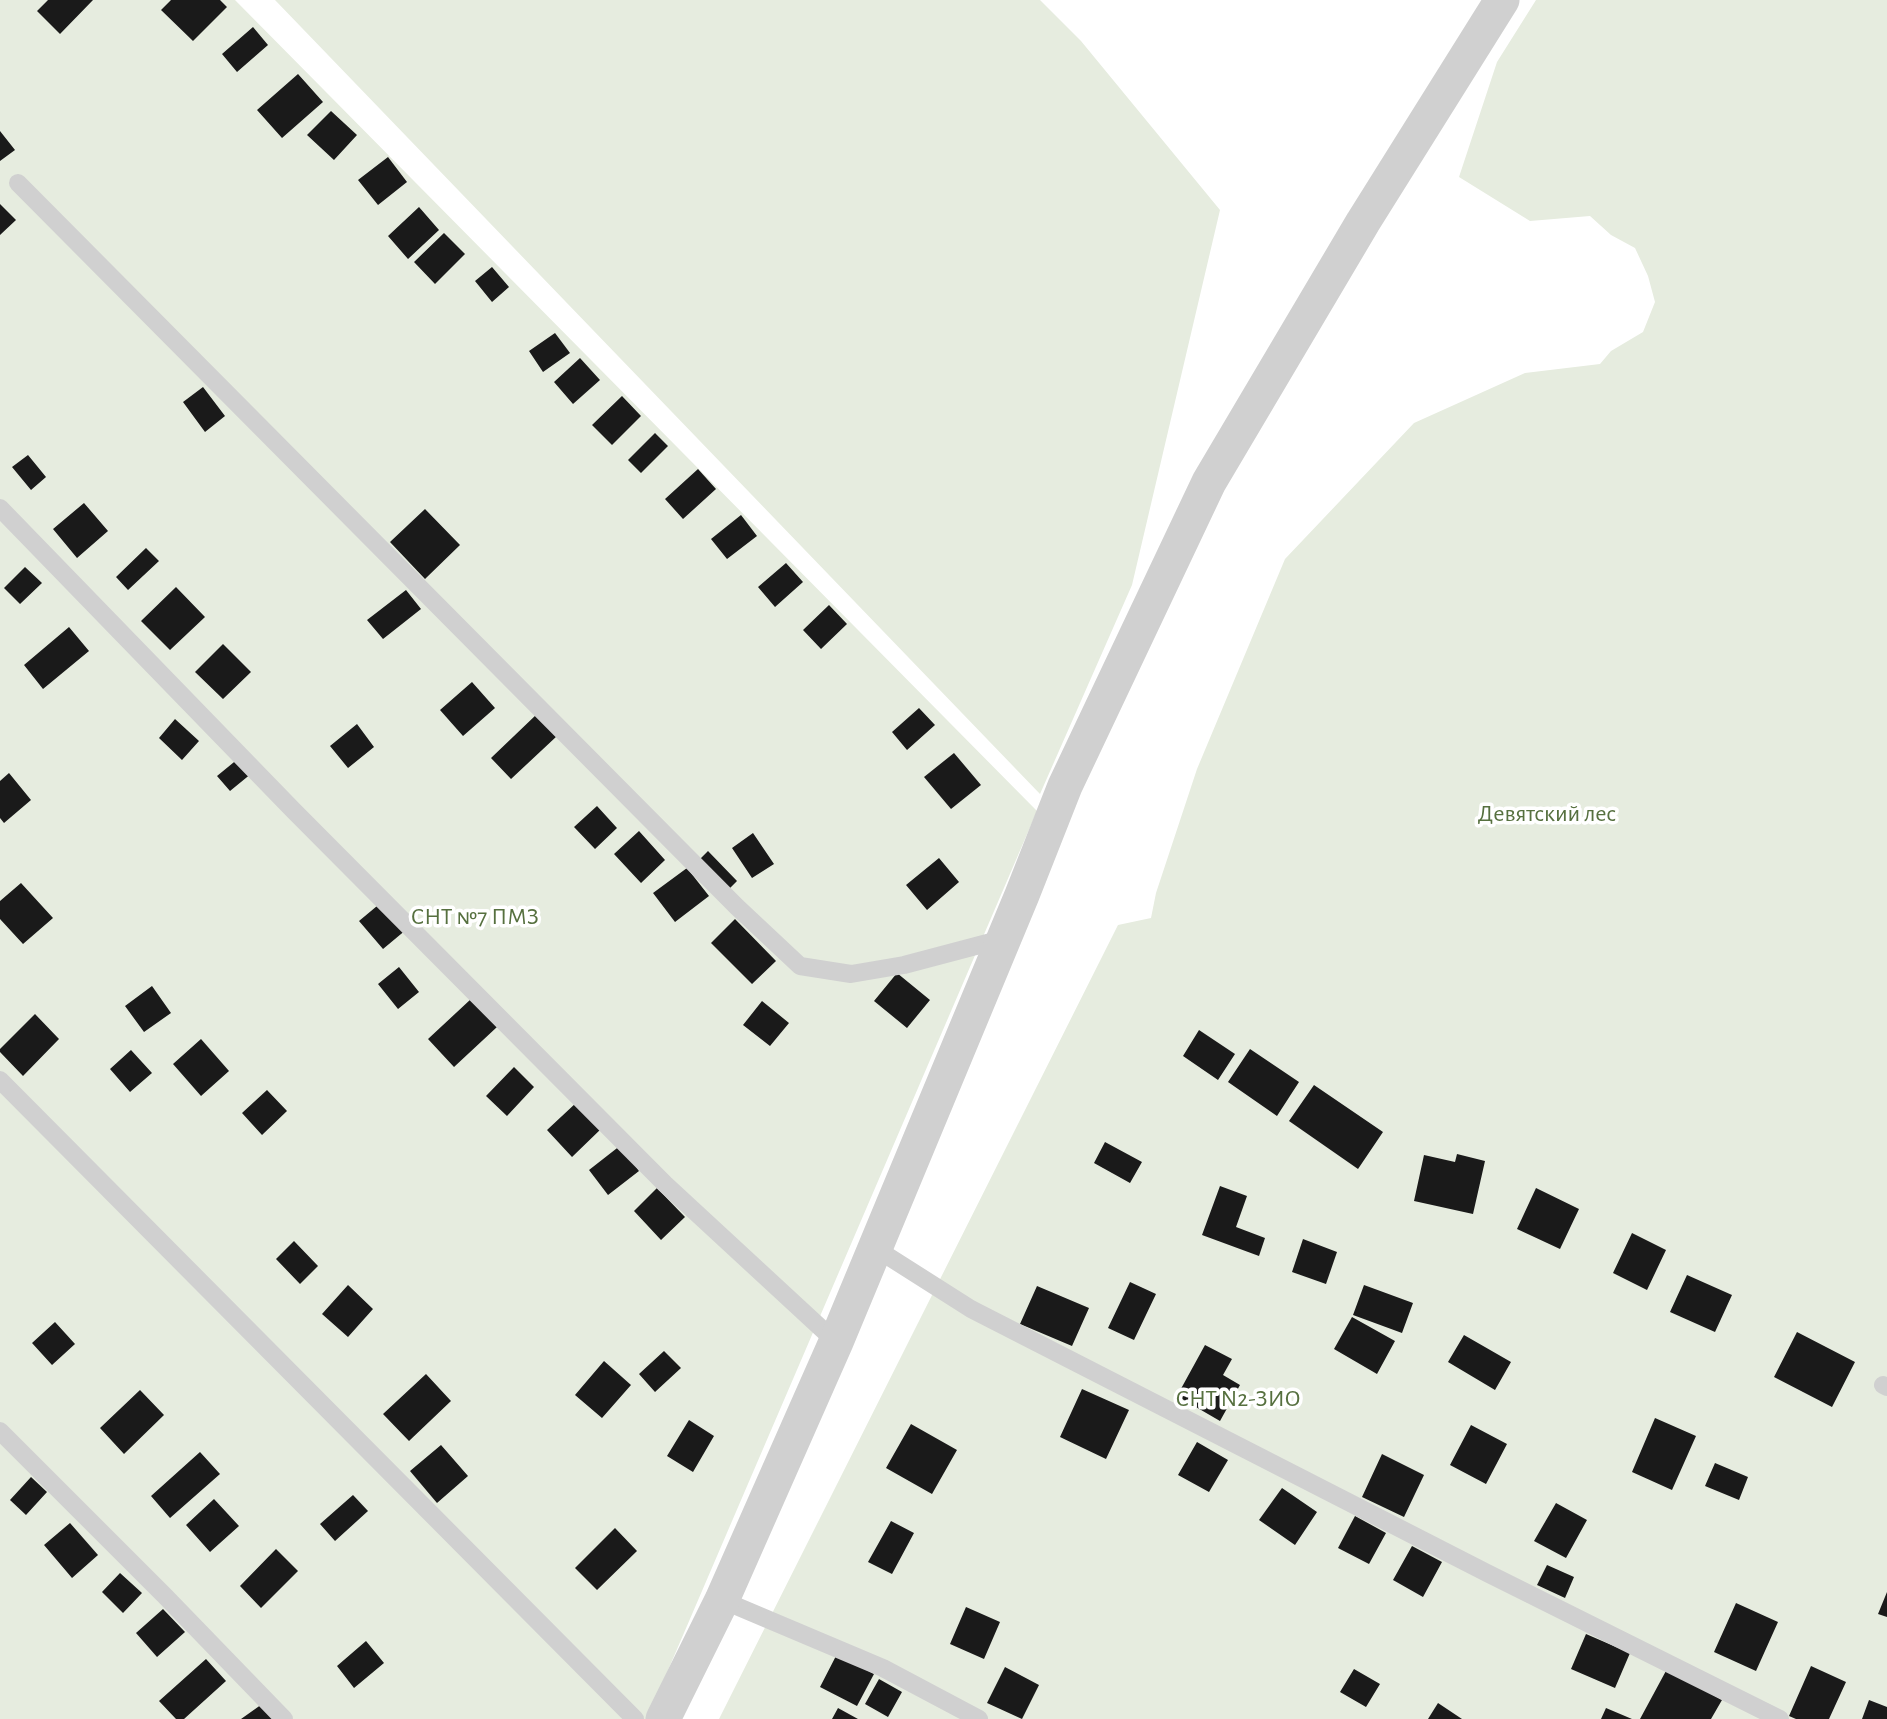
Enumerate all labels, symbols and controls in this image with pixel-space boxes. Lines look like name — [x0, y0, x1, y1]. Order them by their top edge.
park label: Девятский лес — [1478, 800, 1616, 828]
park label: СНТ №7 ПМЗ — [411, 903, 539, 931]
park label: СНТ N2-ЗИО — [1175, 1385, 1301, 1413]

